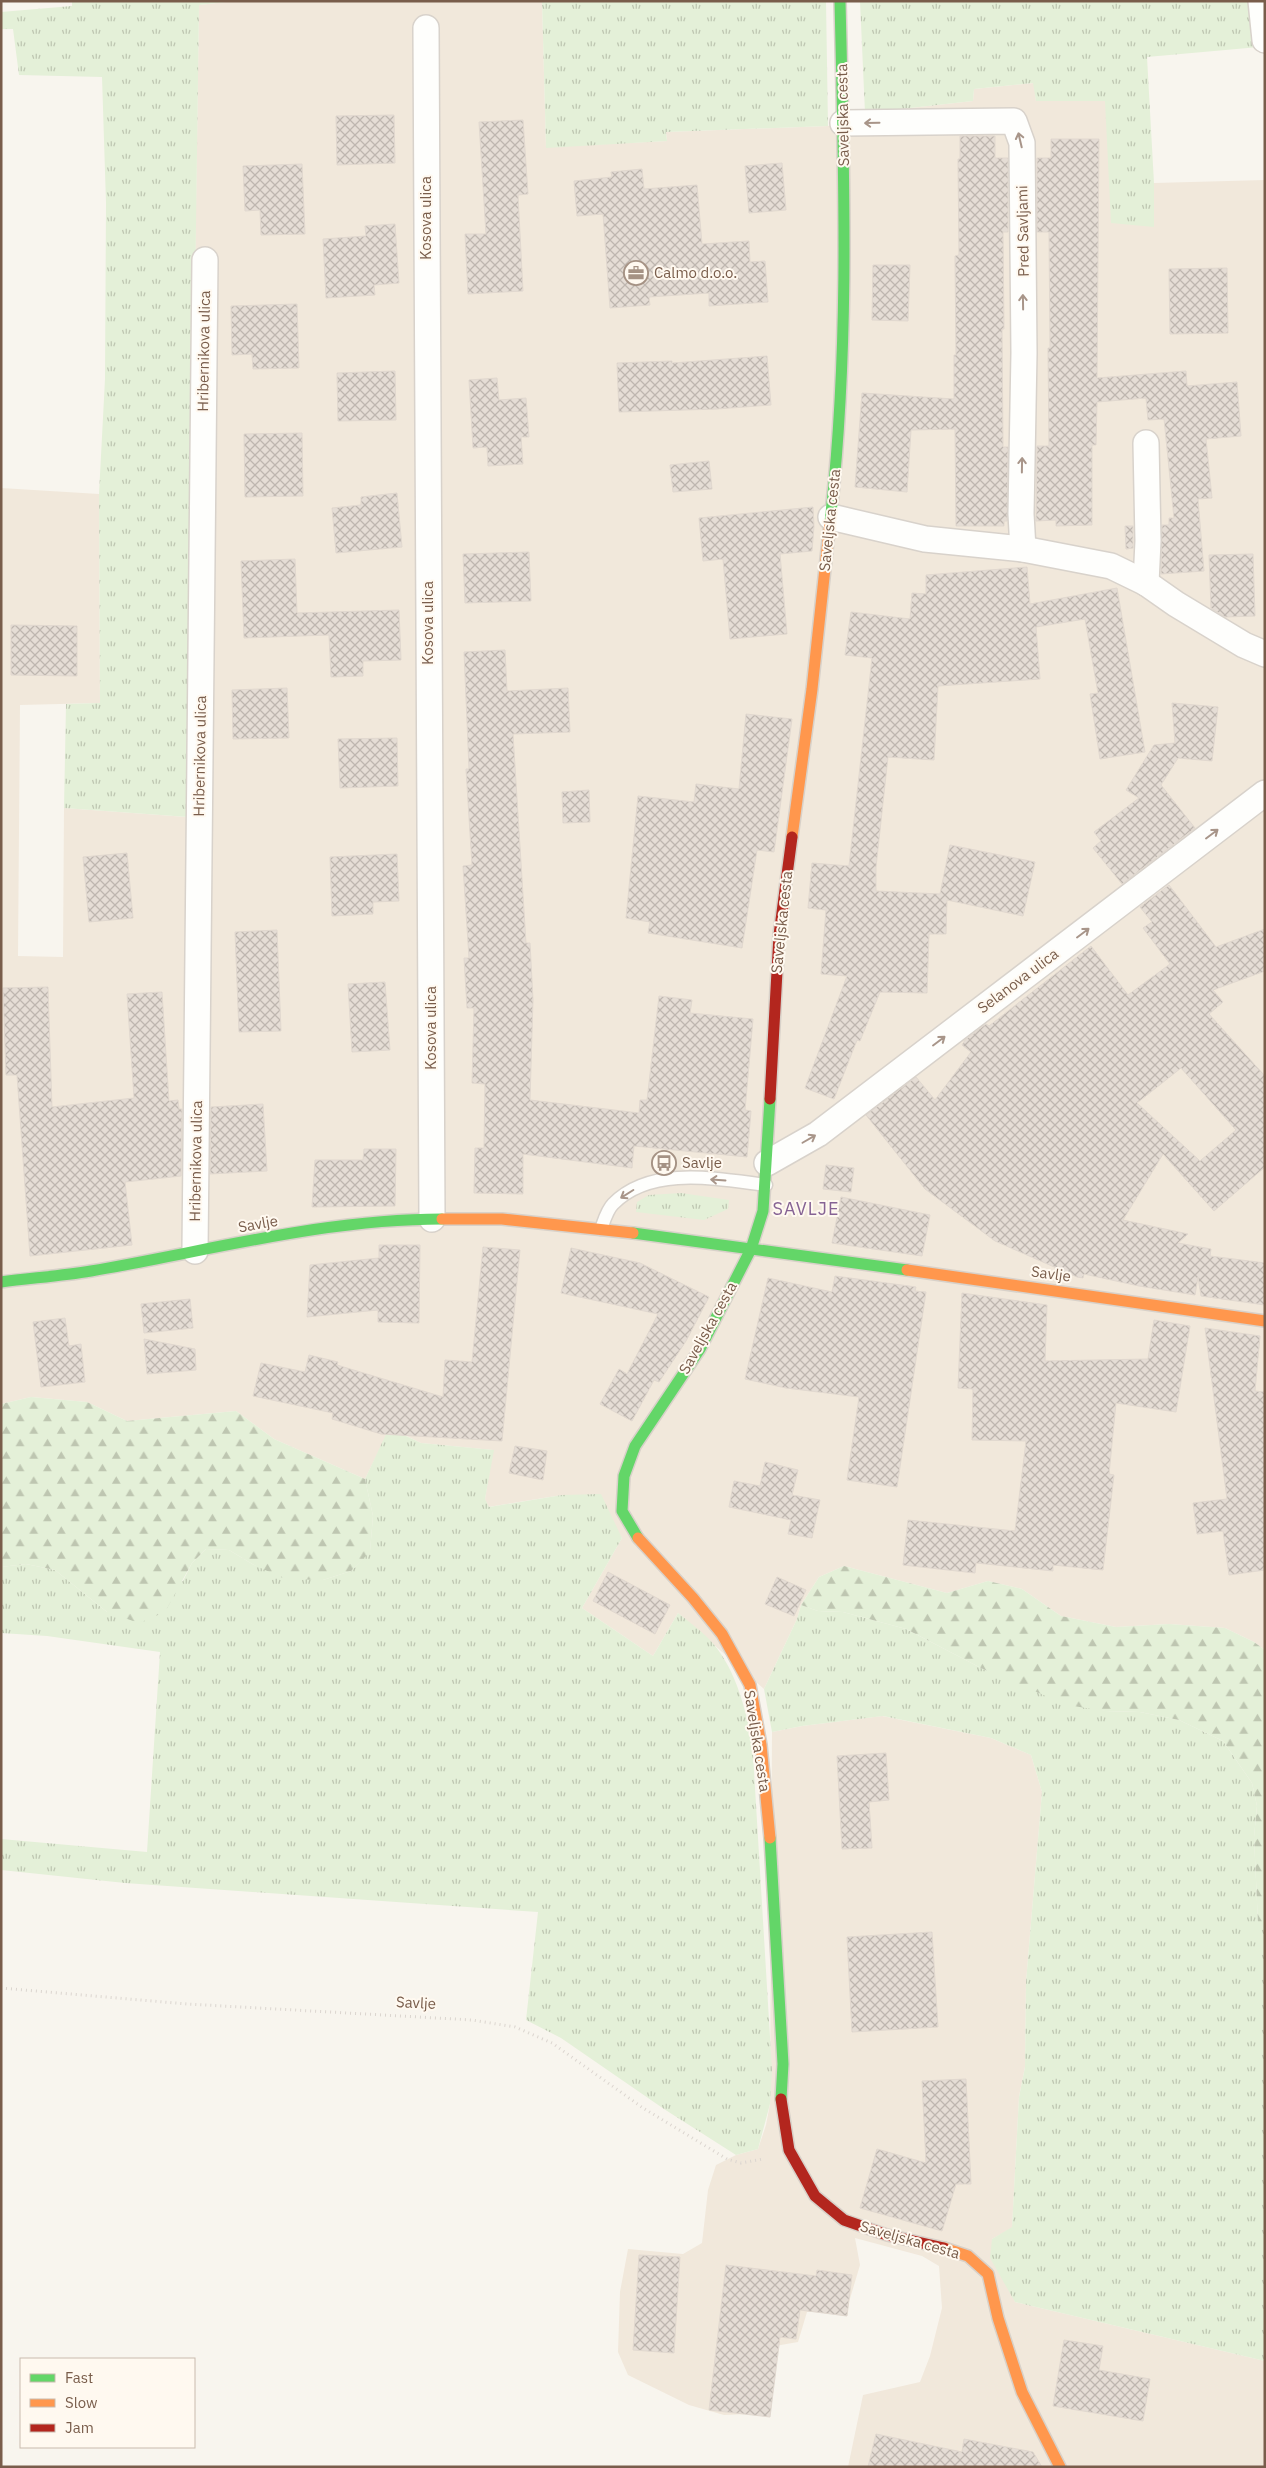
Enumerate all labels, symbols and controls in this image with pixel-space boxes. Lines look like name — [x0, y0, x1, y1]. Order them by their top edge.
street label: Saveljska cesta — [832, 63, 853, 167]
one-way arrow — [864, 118, 880, 128]
one-way arrow — [1015, 133, 1024, 149]
street label: Kosova ulica — [416, 176, 435, 260]
street label: Pred Savljami — [1012, 185, 1033, 277]
office icon: Calmo d.o.o. — [623, 260, 649, 286]
place label: Calmo d.o.o. — [654, 263, 737, 282]
street label: Hribernikova ulica — [193, 290, 214, 412]
one-way arrow — [1019, 295, 1028, 311]
one-way arrow — [1017, 457, 1027, 474]
street label: Saveljska cesta — [815, 468, 844, 572]
street label: Kosova ulica — [418, 581, 437, 665]
street label: Hribernikova ulica — [189, 695, 210, 817]
one-way arrow — [1205, 828, 1218, 839]
street label: Saveljska cesta — [767, 870, 796, 974]
one-way arrow — [1076, 927, 1089, 938]
street label: Selanova ulica — [973, 944, 1062, 1017]
street label: Kosova ulica — [421, 986, 440, 1070]
one-way arrow — [932, 1036, 945, 1047]
street label: Hribernikova ulica — [185, 1100, 206, 1222]
one-way arrow — [802, 1133, 816, 1143]
bus stop icon: Savlje — [651, 1150, 677, 1176]
place label: Savlje — [682, 1153, 722, 1172]
one-way arrow — [710, 1175, 726, 1185]
one-way arrow — [620, 1189, 634, 1200]
district label: SAVLJE — [773, 1197, 839, 1220]
street label: Savlje — [237, 1211, 279, 1236]
street label: Savlje — [1030, 1261, 1072, 1286]
street label: Saveljska cesta — [674, 1278, 741, 1377]
street label: Saveljska cesta — [740, 1689, 775, 1793]
street label: Savlje — [396, 1992, 437, 2013]
street label: Saveljska cesta — [858, 2216, 962, 2263]
legend — [20, 2358, 195, 2448]
text: Fast — [65, 2368, 93, 2387]
text: Slow — [65, 2393, 98, 2412]
text: Jam — [65, 2418, 94, 2437]

